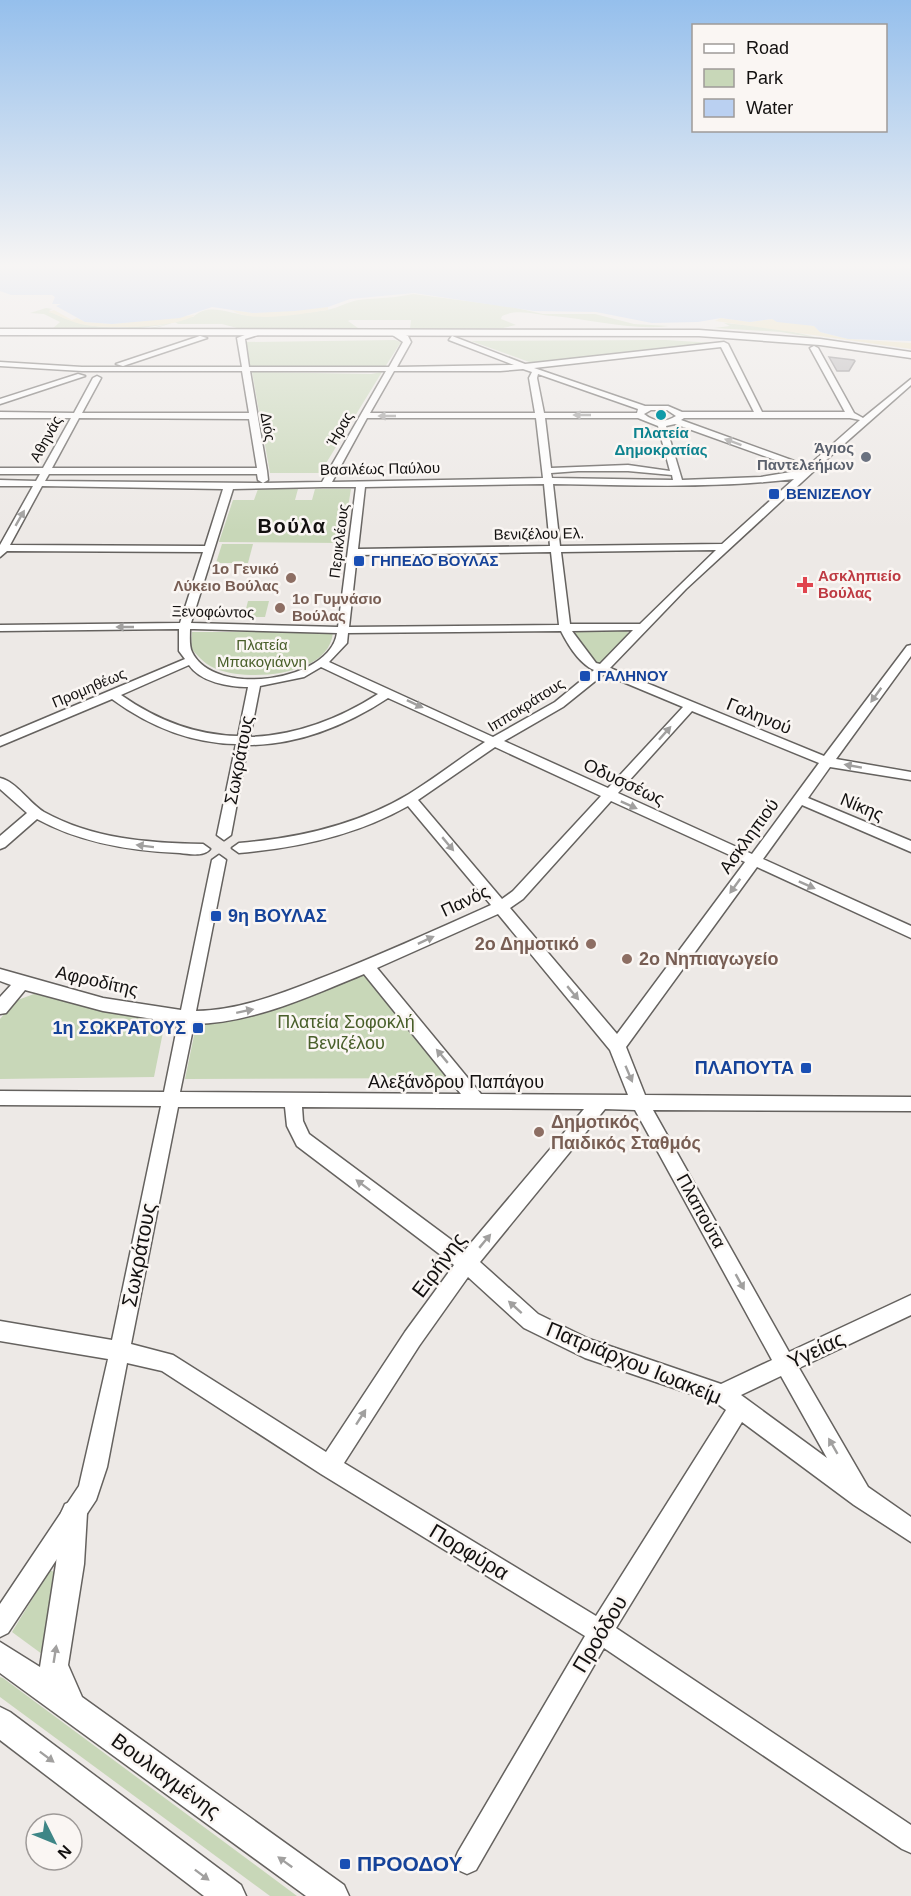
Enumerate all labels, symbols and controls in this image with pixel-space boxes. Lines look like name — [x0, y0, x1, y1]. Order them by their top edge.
legend — [692, 24, 887, 132]
text: Road — [746, 38, 789, 58]
text: Park — [746, 68, 784, 88]
text: Water — [746, 98, 793, 118]
street label: Ήρας — [322, 408, 356, 450]
marker: Πλατεία Δημοκρατίας — [654, 408, 668, 422]
one-way arrow — [572, 410, 591, 420]
street label: Διός — [258, 411, 279, 443]
one-way arrow — [377, 411, 396, 421]
street label: Αθηνάς — [26, 413, 65, 465]
place label: Πλατεία Δημοκρατίας — [614, 424, 708, 458]
one-way arrow — [724, 436, 742, 446]
place label: Άγιος Παντελεήμων — [757, 439, 854, 473]
marker: Άγιος Παντελεήμων — [859, 450, 873, 464]
street label: Βασιλέως Παύλου — [320, 459, 440, 478]
place label: ΒΕΝΙΖΕΛΟΥ — [786, 485, 872, 502]
marker: ΒΕΝΙΖΕΛΟΥ — [767, 487, 781, 501]
street label: Περικλέους — [326, 503, 352, 579]
one-way arrow — [15, 509, 25, 526]
district label: Βούλα — [258, 515, 326, 537]
street label: Βενιζέλου Ελ. — [494, 524, 584, 543]
place label: ΓΗΠΕΔΟ ΒΟΥΛΑΣ — [371, 552, 498, 569]
marker: ΓΗΠΕΔΟ ΒΟΥΛΑΣ — [352, 554, 366, 568]
place label: 1ο Γενικό Λύκειο Βούλας — [173, 560, 279, 594]
place label: Ασκληπιείο Βούλας — [818, 567, 901, 601]
marker: 1ο Γενικό Λύκειο Βούλας — [284, 571, 298, 585]
marker: Ασκληπιείο Βούλας — [796, 576, 814, 594]
place label: 1ο Γυμνάσιο Βούλας — [292, 590, 382, 624]
marker: 1ο Γυμνάσιο Βούλας — [273, 601, 287, 615]
street label: Ξενοφώντος — [172, 602, 254, 621]
one-way arrow — [116, 622, 135, 632]
park label: Πλατεία Μπακογιάννη — [217, 636, 307, 670]
street label: Προμηθέως — [49, 664, 128, 711]
place label: ΓΑΛΗΝΟΥ — [597, 667, 668, 684]
marker: ΓΑΛΗΝΟΥ — [578, 669, 592, 683]
street label: Ιπποκράτους — [484, 674, 567, 735]
one-way arrow — [870, 687, 883, 703]
street label: Γαληνού — [724, 694, 794, 738]
one-way arrow — [406, 700, 423, 709]
street label: Σωκράτους — [221, 713, 257, 806]
one-way arrow — [658, 727, 672, 741]
street label: Οδυσσέως — [580, 755, 668, 810]
one-way arrow — [844, 761, 863, 770]
street label: Νίκης — [838, 789, 887, 825]
street label: Ασκληπιού — [715, 795, 783, 877]
one-way arrow — [621, 800, 638, 809]
one-way arrow — [441, 836, 454, 852]
one-way arrow — [135, 841, 154, 851]
one-way arrow — [730, 878, 742, 893]
street label: Πανός — [438, 881, 493, 921]
one-way arrow — [798, 881, 816, 890]
place label: 9η ΒΟΥΛΑΣ — [228, 906, 327, 926]
marker: 9η ΒΟΥΛΑΣ — [209, 909, 223, 923]
place label: 2ο Δημοτικό — [475, 934, 579, 954]
one-way arrow — [418, 936, 435, 945]
marker: 2ο Δημοτικό — [584, 937, 598, 951]
place label: 2ο Νηπιαγωγείο — [639, 949, 779, 969]
marker: 2ο Νηπιαγωγείο — [620, 952, 634, 966]
street label: Αφροδίτης — [54, 962, 140, 1000]
one-way arrow — [566, 985, 579, 1000]
one-way arrow — [236, 1006, 255, 1015]
park label: Πλατεία Σοφοκλή Βενιζέλου — [277, 1012, 415, 1053]
place label: 1η ΣΩΚΡΑΤΟΥΣ — [53, 1018, 186, 1038]
marker: 1η ΣΩΚΡΑΤΟΥΣ — [191, 1021, 205, 1035]
one-way arrow — [435, 1048, 448, 1064]
place label: ΠΛΑΠΟΥΤΑ — [695, 1058, 794, 1078]
marker: ΠΛΑΠΟΥΤΑ — [799, 1061, 813, 1075]
one-way arrow — [624, 1066, 634, 1084]
street label: Αλεξάνδρου Παπάγου — [368, 1072, 544, 1092]
place label: Δημοτικός Παιδικός Σταθμός — [551, 1112, 701, 1153]
marker: Δημοτικός Παιδικός Σταθμός — [532, 1125, 546, 1139]
street label: Πλαπούτα — [673, 1171, 729, 1251]
one-way arrow — [355, 1179, 371, 1192]
street label: Σωκράτους — [117, 1201, 160, 1309]
street label: Ειρήνης — [407, 1228, 470, 1301]
one-way arrow — [478, 1234, 491, 1249]
one-way arrow — [735, 1274, 745, 1291]
one-way arrow — [508, 1300, 523, 1314]
street label: Πατριάρχου Ιωακείμ — [543, 1317, 725, 1408]
street label: Υγείας — [784, 1326, 848, 1373]
one-way arrow — [355, 1410, 367, 1426]
one-way arrow — [828, 1437, 838, 1454]
street label: Πορφύρα — [426, 1519, 513, 1584]
street label: Προόδου — [568, 1591, 631, 1676]
one-way arrow — [51, 1645, 60, 1664]
street label: Βουλιαγμένης — [107, 1728, 225, 1823]
one-way arrow — [38, 1751, 54, 1763]
north arrow — [24, 1812, 84, 1872]
text: N — [54, 1842, 75, 1862]
place label: ΠΡΟΟΔΟΥ — [357, 1852, 463, 1875]
one-way arrow — [278, 1856, 294, 1868]
marker: ΠΡΟΟΔΟΥ — [338, 1857, 352, 1871]
one-way arrow — [194, 1868, 210, 1881]

